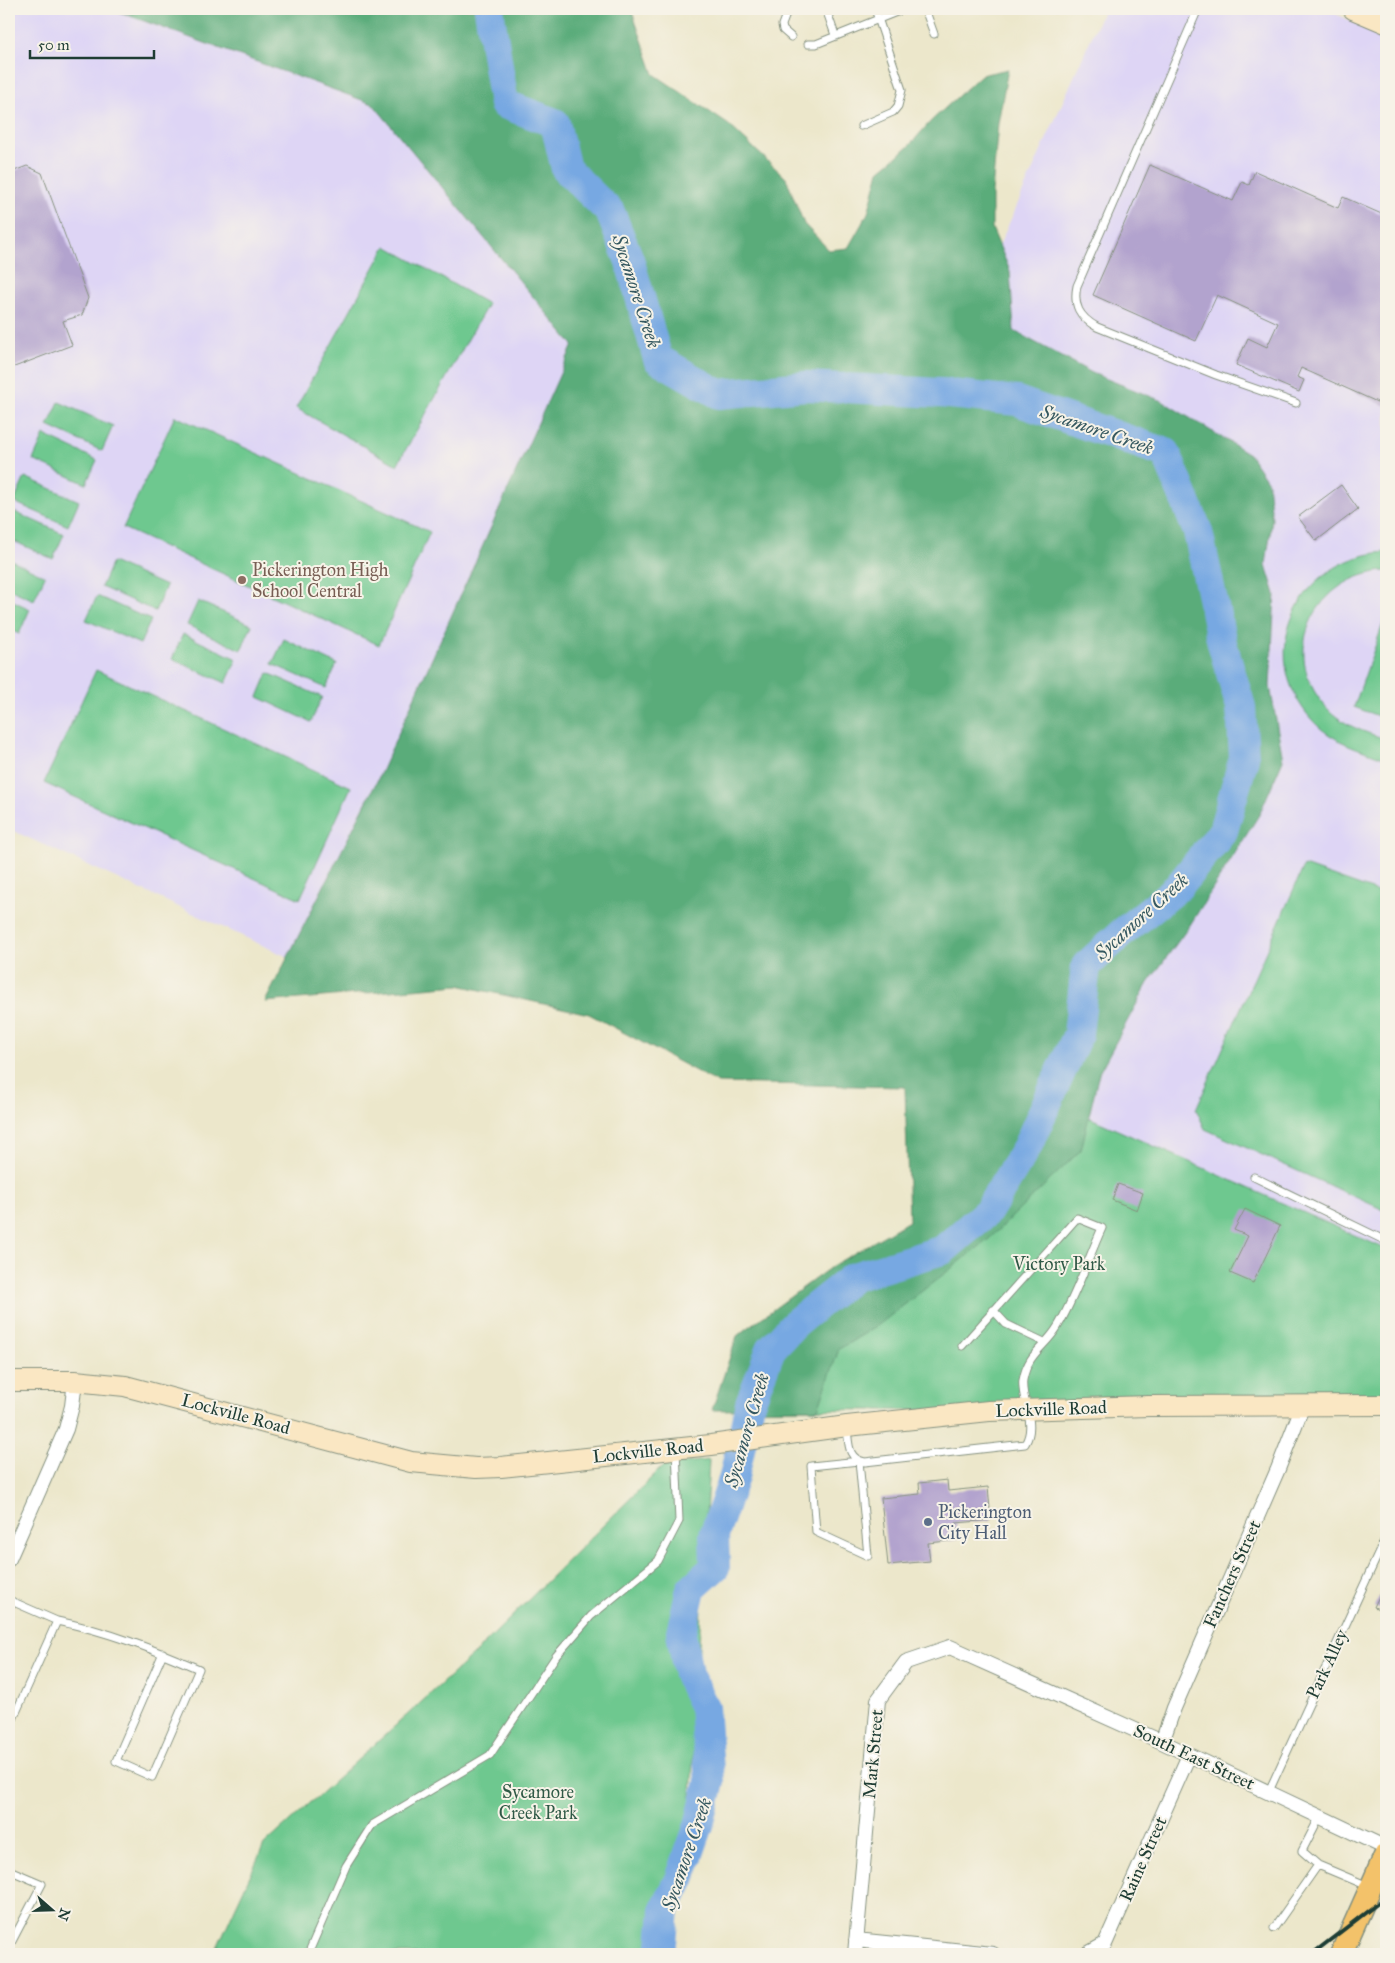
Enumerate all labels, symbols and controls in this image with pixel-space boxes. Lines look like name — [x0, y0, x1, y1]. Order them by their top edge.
scale bar — [30, 28, 154, 60]
text: 50 m — [38, 36, 70, 54]
water label: Sycamore Creek — [607, 231, 666, 351]
water label: Sycamore Creek — [1036, 399, 1157, 460]
place label: Pickerington High School Central — [252, 559, 388, 602]
marker: Pickerington High School Central — [236, 574, 248, 586]
water label: Sycamore Creek — [1089, 868, 1193, 965]
park label: Victory Park — [1012, 1253, 1106, 1275]
water label: Sycamore Creek — [719, 1370, 774, 1491]
street label: Lockville Road — [179, 1389, 293, 1439]
street label: Lockville Road — [995, 1396, 1107, 1422]
street label: Lockville Road — [591, 1434, 705, 1468]
place label: Pickerington City Hall — [938, 1501, 1032, 1544]
marker: Pickerington City Hall — [922, 1516, 934, 1528]
street label: Fanchers Street — [1198, 1516, 1266, 1631]
street label: Park Alley — [1301, 1625, 1353, 1702]
street label: Mark Street — [858, 1708, 888, 1800]
street label: South East Street — [1130, 1719, 1259, 1795]
park label: Sycamore Creek Park — [499, 1781, 578, 1824]
water label: Sycamore Creek — [656, 1794, 717, 1915]
street label: Raine Street — [1114, 1812, 1172, 1905]
north arrow — [28, 1886, 78, 1936]
text: N — [54, 1906, 74, 1923]

